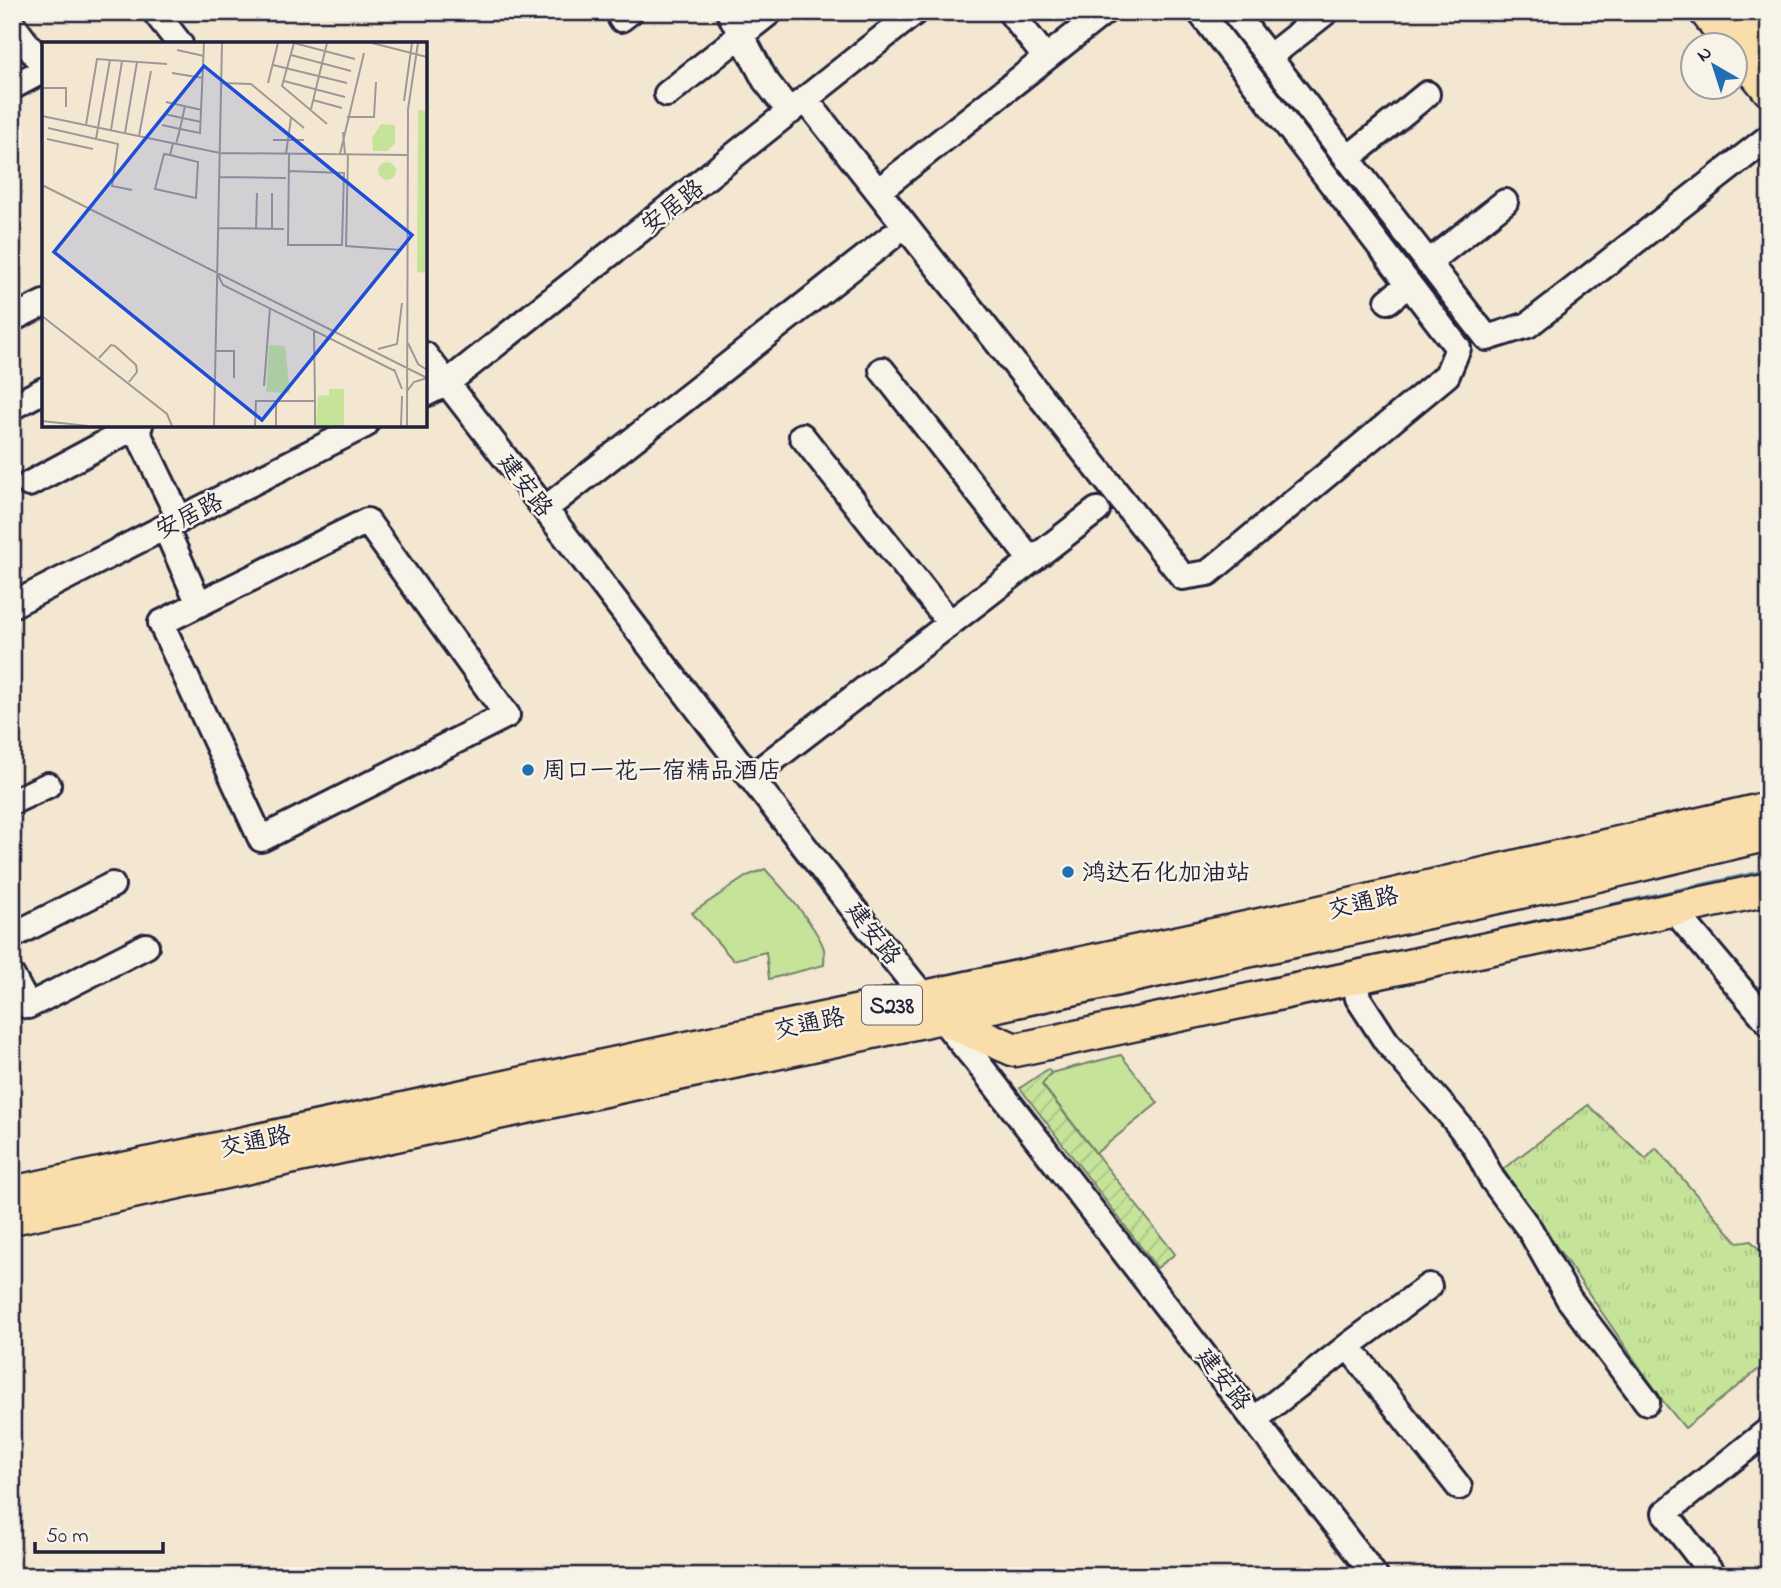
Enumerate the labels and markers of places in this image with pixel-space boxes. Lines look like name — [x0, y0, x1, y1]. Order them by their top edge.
place label: 周口一花一宿精品酒店 — [542, 755, 782, 790]
marker: 周口一花一宿精品酒店 — [520, 762, 536, 778]
place label: 鸿达石化加油站 — [1082, 857, 1250, 892]
marker: 鸿达石化加油站 — [1060, 864, 1076, 880]

